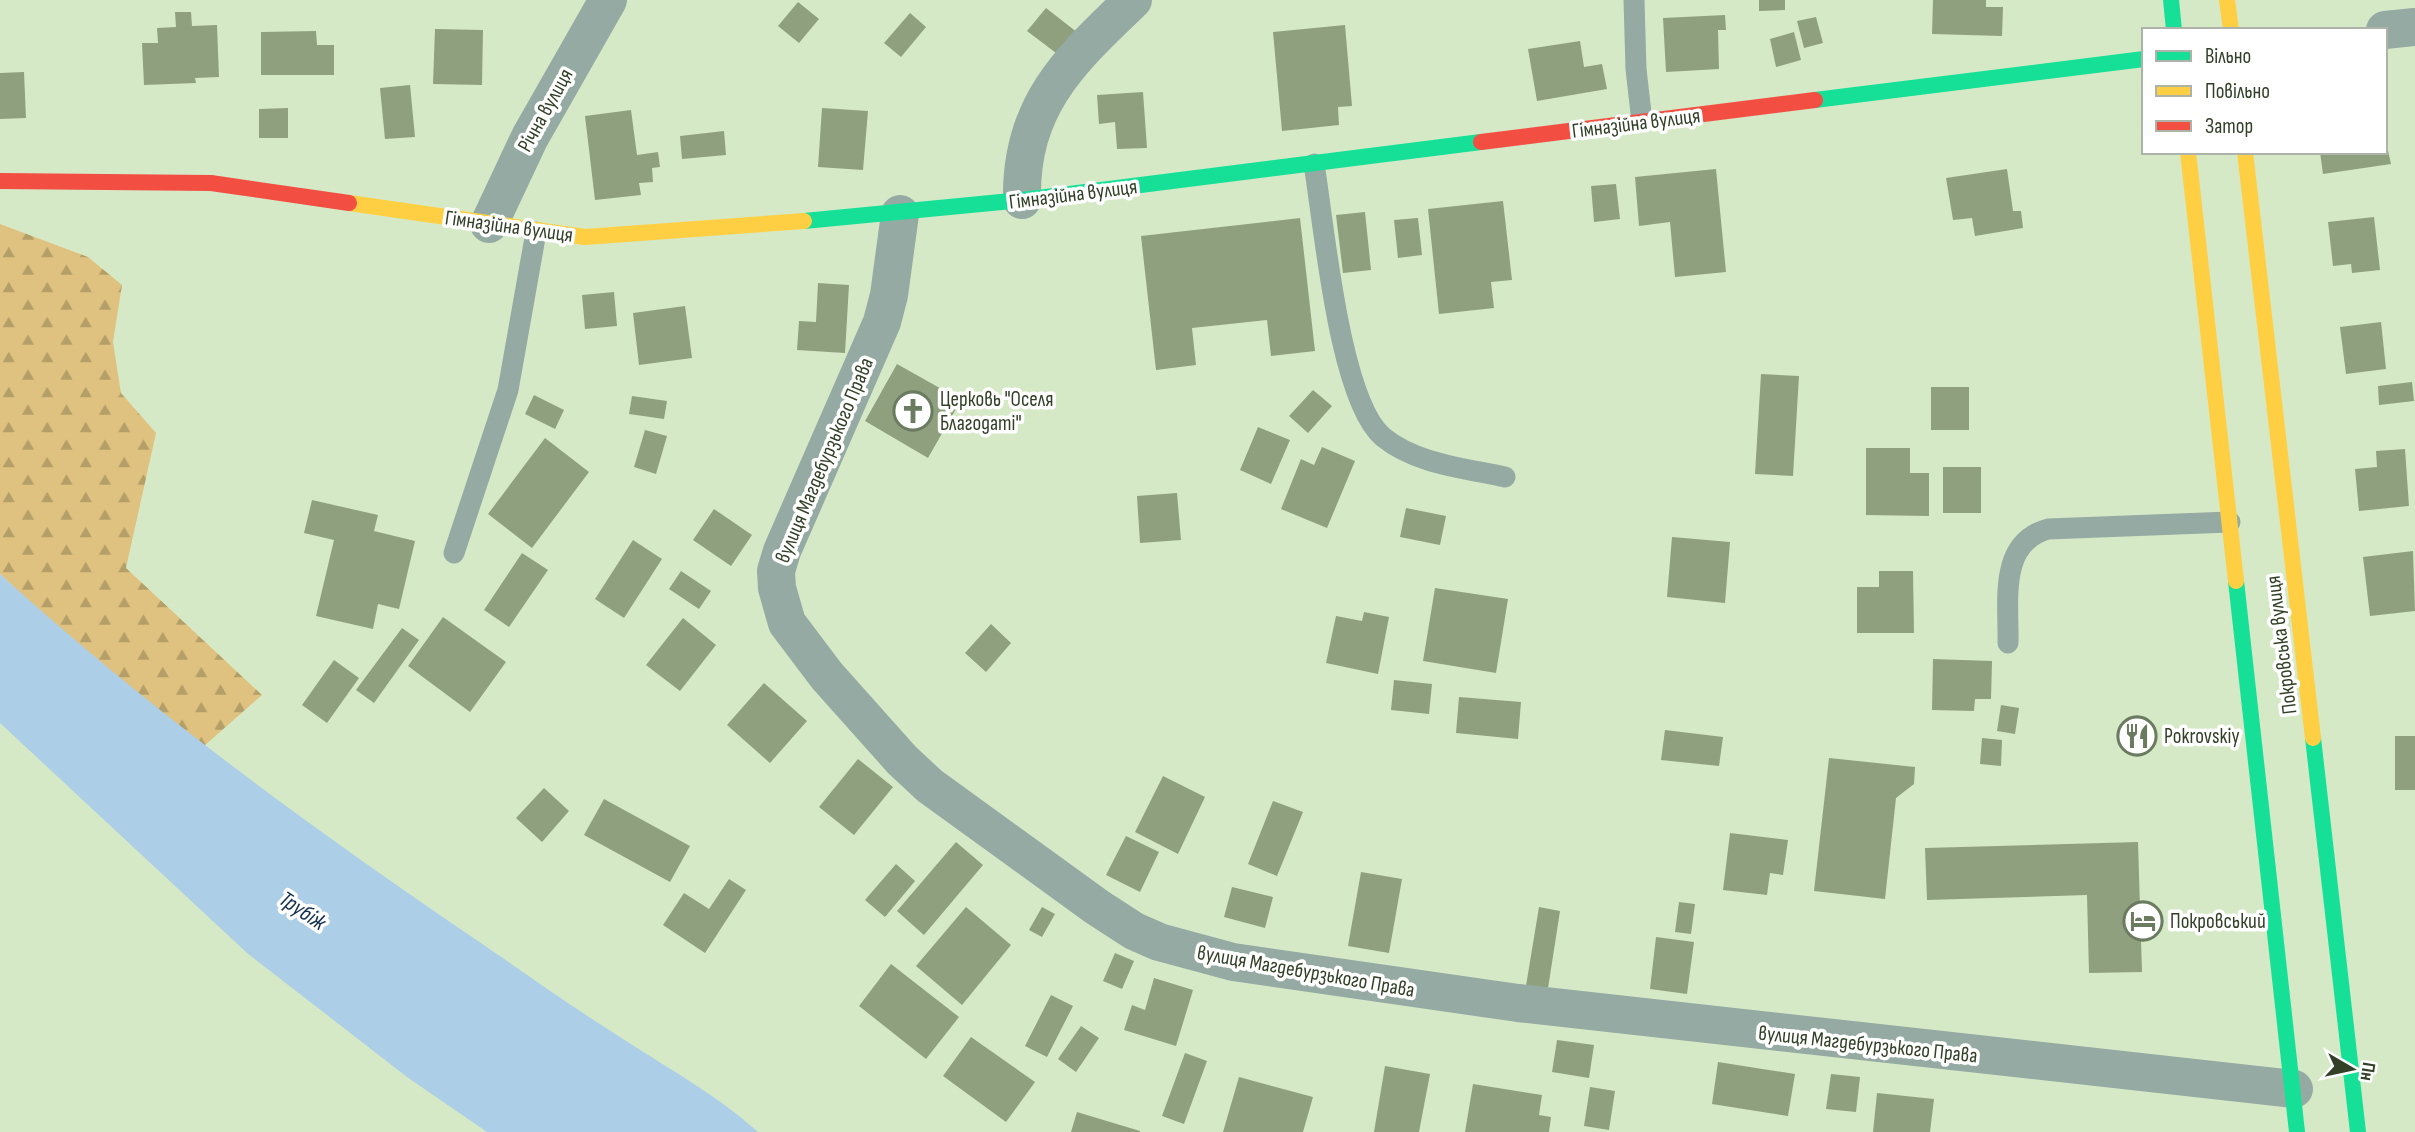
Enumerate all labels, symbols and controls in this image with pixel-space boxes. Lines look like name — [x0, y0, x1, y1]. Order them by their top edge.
legend — [2142, 28, 2387, 154]
text: Вільно — [2205, 44, 2251, 69]
street label: Річна вулиця — [512, 64, 579, 156]
text: Повільно — [2205, 79, 2270, 104]
street label: Гімназійна вулиця — [1571, 103, 1702, 144]
text: Затор — [2205, 114, 2253, 139]
street label: Гімназійна вулиця — [1008, 174, 1139, 215]
street label: Гімназійна вулиця — [443, 205, 575, 248]
street label: вулиця Магдебурзького Права — [770, 354, 879, 567]
place label: Церковь "Оселя Благодаті" — [940, 387, 1053, 436]
church icon: Церковь "Оселя Благодаті" — [892, 390, 934, 432]
street label: Покровська вулиця — [2261, 574, 2302, 716]
restaurant icon: Pokrovskiy — [2116, 715, 2158, 757]
place label: Pokrovskiy — [2164, 724, 2240, 749]
water label: Трубіж — [273, 885, 332, 937]
hotel icon: Покровський — [2122, 900, 2164, 942]
place label: Покровський — [2170, 909, 2266, 934]
street label: вулиця Магдебурзького Права — [1195, 940, 1417, 1003]
street label: вулиця Магдебурзького Права — [1757, 1021, 1979, 1068]
north arrow — [2317, 1034, 2387, 1104]
text: Пн — [2355, 1061, 2380, 1082]

